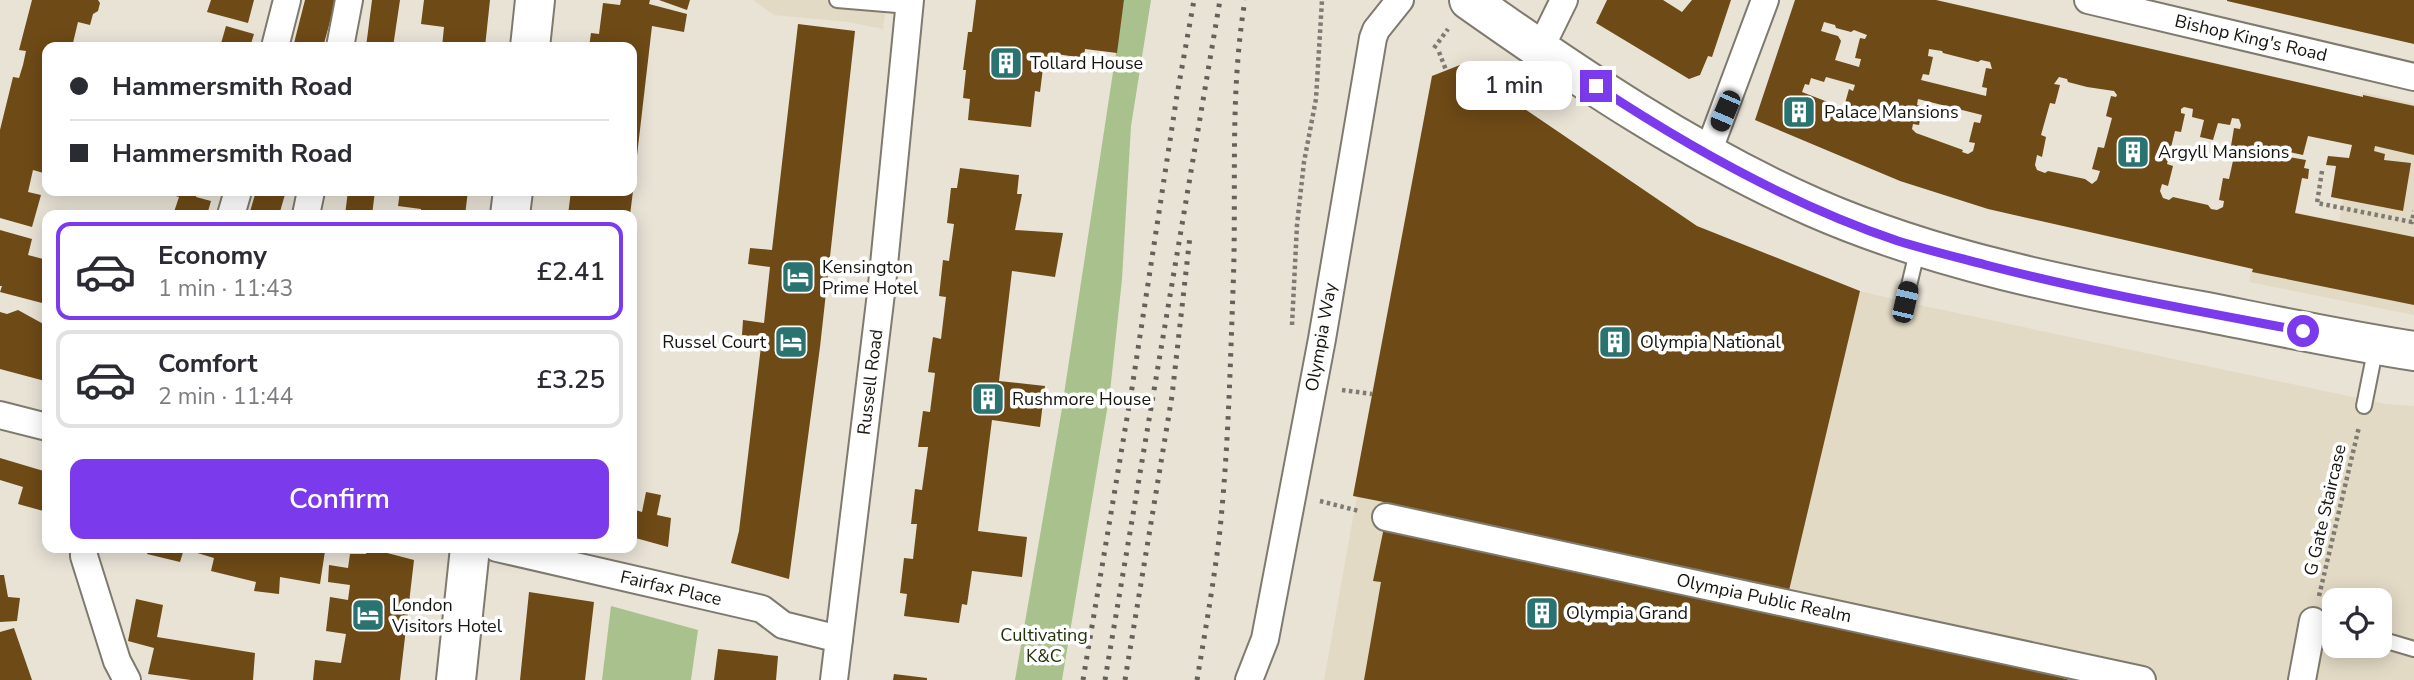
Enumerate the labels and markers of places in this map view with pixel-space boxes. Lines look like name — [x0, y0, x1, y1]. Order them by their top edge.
building icon: Tollard House — [987, 44, 1025, 82]
place label: Tollard House — [1030, 51, 1143, 75]
building icon: Palace Mansions — [1780, 93, 1818, 131]
place label: Palace Mansions — [1824, 100, 1959, 124]
building icon: Argyll Mansions — [2114, 133, 2152, 171]
place label: Argyll Mansions — [2158, 140, 2289, 164]
place label: Kensington Prime Hotel — [822, 255, 919, 300]
hotel icon: Kensington Prime Hotel — [779, 258, 817, 296]
hotel icon: Russel Court — [772, 323, 810, 361]
building icon: Olympia National — [1596, 323, 1634, 361]
place label: Russel Court — [662, 330, 767, 354]
place label: Olympia National — [1640, 330, 1782, 354]
building icon: Rushmore House — [969, 380, 1007, 418]
place label: Rushmore House — [1012, 387, 1151, 411]
place label: London Visitors Hotel — [391, 593, 503, 638]
building icon: Olympia Grand — [1523, 594, 1561, 632]
hotel icon: London Visitors Hotel — [349, 596, 387, 634]
place label: Olympia Grand — [1566, 601, 1688, 625]

